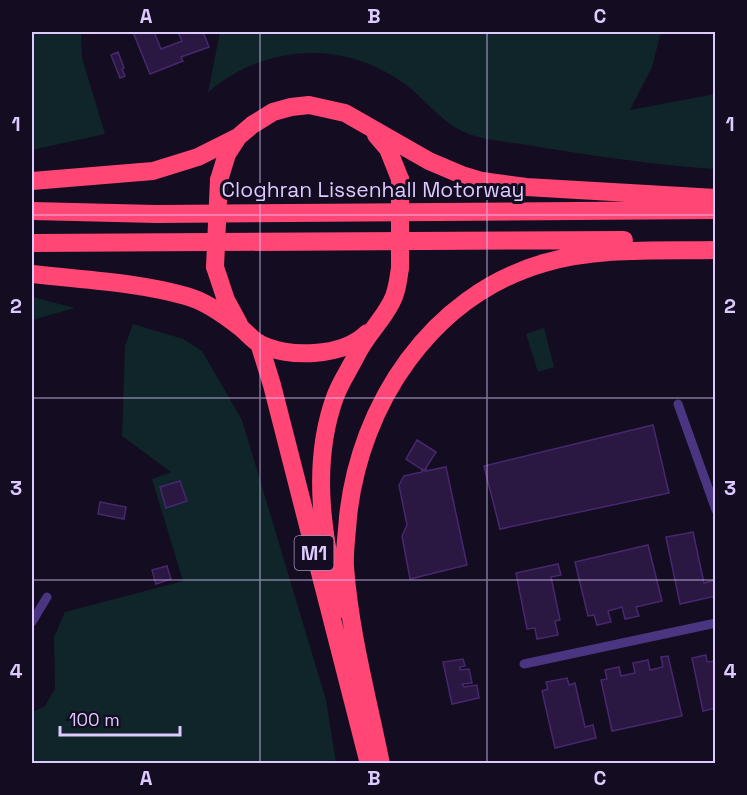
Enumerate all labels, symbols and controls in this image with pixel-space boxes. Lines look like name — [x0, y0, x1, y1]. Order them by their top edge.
text: A — [140, 3, 153, 29]
text: B — [367, 3, 381, 29]
text: C — [594, 3, 607, 29]
text: 1 — [11, 111, 21, 137]
text: 1 — [725, 111, 735, 137]
street label: Cloghran Lissenhall Motorway — [222, 176, 524, 203]
text: 2 — [10, 293, 22, 319]
text: 2 — [724, 293, 736, 319]
text: 3 — [10, 475, 22, 501]
text: 3 — [724, 475, 736, 501]
road number: M1 — [294, 536, 334, 570]
text: 4 — [10, 658, 23, 684]
text: 4 — [724, 658, 737, 684]
scale bar — [60, 699, 180, 737]
text: 100 m — [69, 708, 120, 731]
text: A — [140, 765, 153, 791]
text: B — [367, 765, 381, 791]
text: C — [594, 765, 607, 791]

